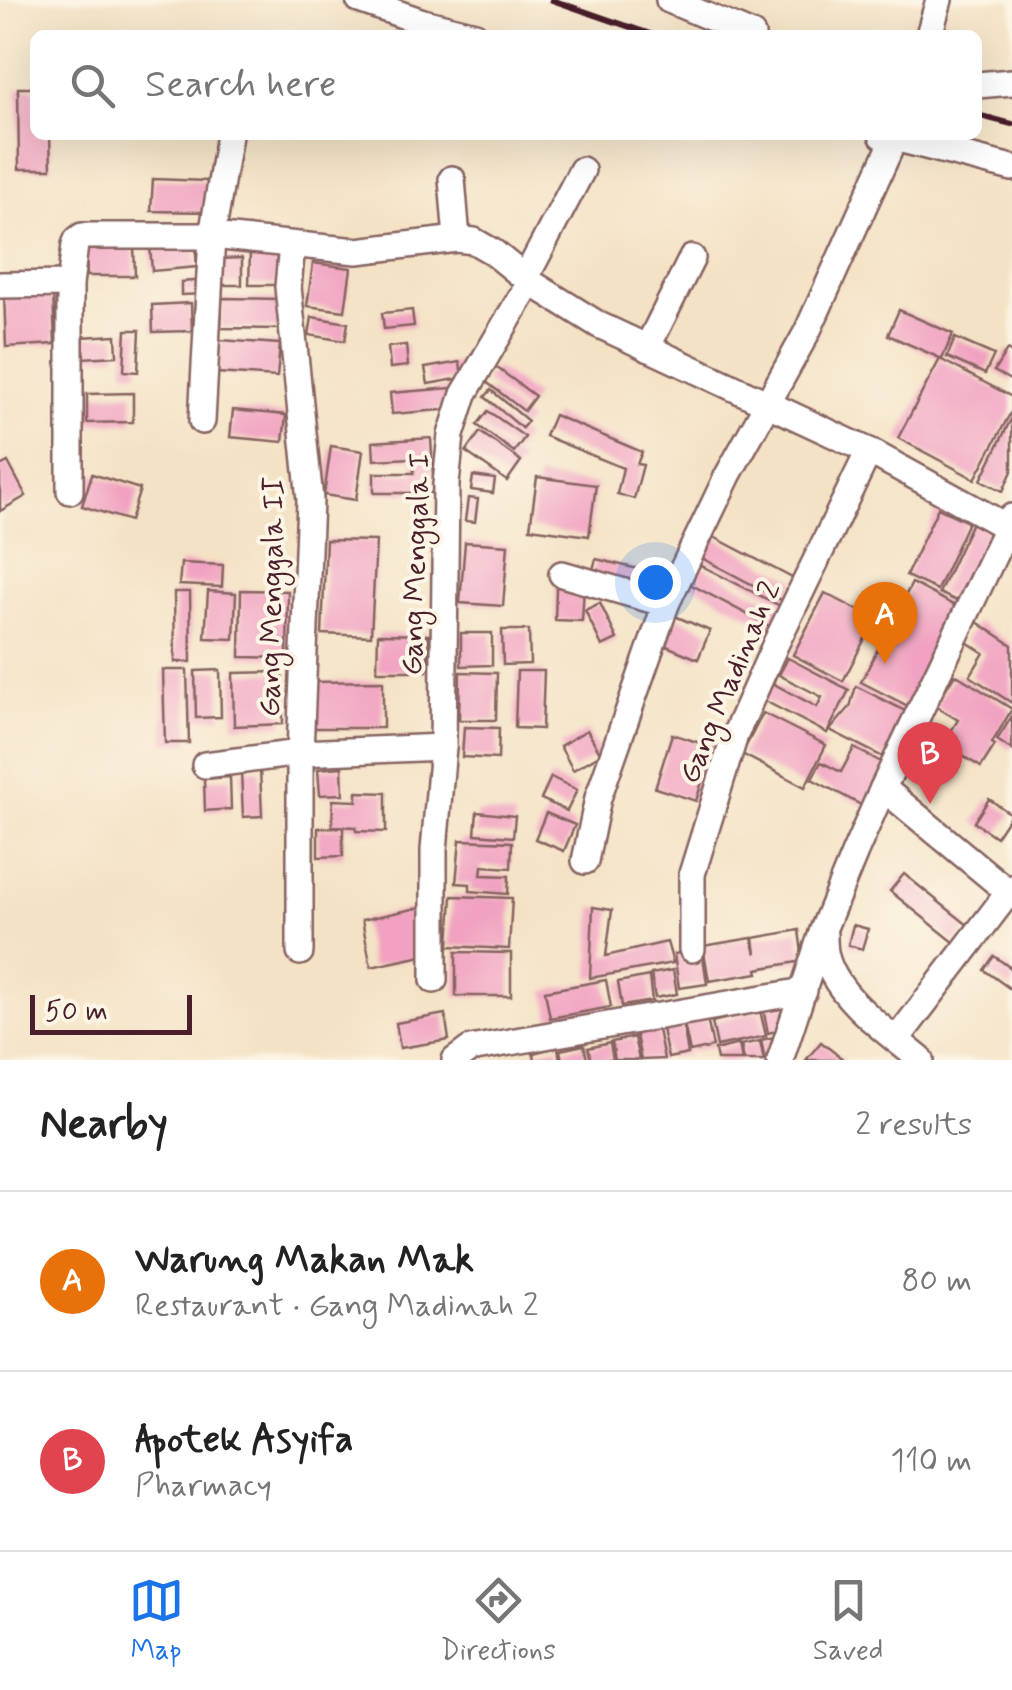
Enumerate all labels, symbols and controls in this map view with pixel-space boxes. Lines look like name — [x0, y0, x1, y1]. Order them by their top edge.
search box — [30, 30, 982, 140]
icon: search — [65, 58, 120, 113]
text: Search here — [145, 61, 336, 110]
street label: Gang Menggala I — [393, 452, 442, 676]
street label: Gang Menggala II — [251, 477, 296, 718]
your location — [630, 557, 681, 608]
street label: Gang Madinah 2 — [670, 576, 792, 790]
pin: A — [852, 582, 918, 664]
pin: B — [898, 722, 962, 804]
scale bar — [30, 990, 192, 1034]
text: 50 m — [45, 994, 108, 1031]
text: Nearby — [40, 1098, 168, 1153]
text: 2 results — [855, 1104, 972, 1146]
text: Warung Makan Mak — [135, 1236, 474, 1285]
text: A — [62, 1260, 83, 1302]
text: 80 m — [902, 1260, 972, 1302]
text: Restaurant · Gang Madinah 2 — [135, 1285, 539, 1327]
text: Apotek Asyifa — [135, 1416, 353, 1465]
text: B — [62, 1440, 83, 1482]
text: 110 m — [891, 1440, 972, 1482]
text: Pharmacy — [135, 1465, 272, 1507]
tab: Map — [129, 1573, 184, 1670]
tab: Directions — [441, 1573, 556, 1670]
tab: Saved — [813, 1573, 883, 1670]

